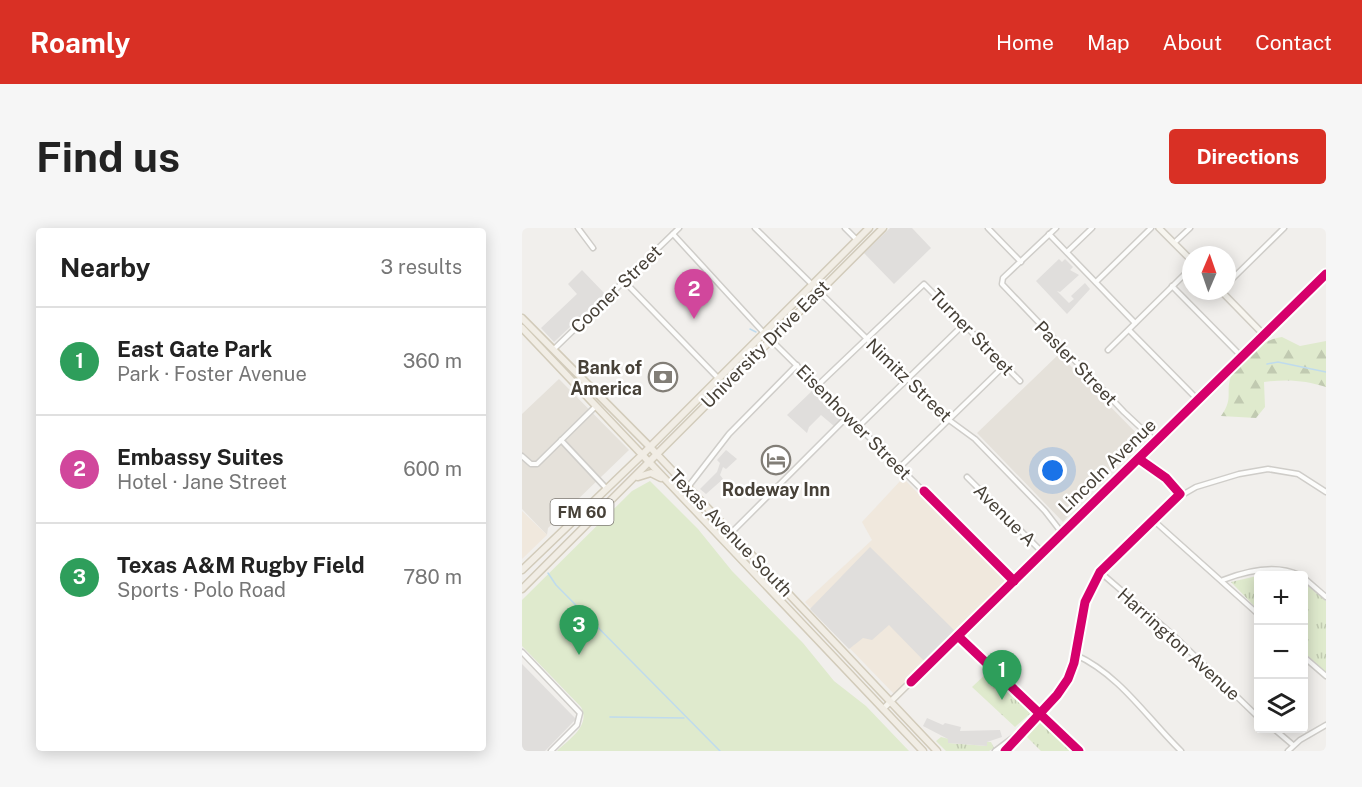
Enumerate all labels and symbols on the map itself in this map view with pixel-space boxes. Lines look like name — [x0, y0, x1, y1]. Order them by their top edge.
street label: Cooner Street — [567, 241, 665, 337]
north arrow — [1182, 246, 1236, 300]
pin: 2 — [674, 270, 714, 319]
street label: University Drive East — [697, 276, 833, 412]
street label: Turner Street — [926, 284, 1018, 380]
street label: Pasler Street — [1030, 316, 1122, 410]
street label: Nimitz Street — [862, 334, 956, 426]
place label: Bank of America — [570, 357, 642, 399]
street label: Eisenhower Street — [792, 360, 916, 484]
bank icon: Bank of America — [647, 361, 679, 393]
street label: Lincoln Avenue — [1054, 414, 1160, 518]
hotel icon: Rodeway Inn — [760, 444, 792, 476]
your location — [1038, 456, 1067, 485]
street label: Texas Avenue South — [665, 465, 797, 601]
place label: Rodeway Inn — [722, 479, 830, 500]
street label: Avenue A — [970, 480, 1040, 550]
road number: FM 60 — [550, 499, 614, 525]
street label: Harrington Avenue — [1113, 583, 1245, 705]
pin: 3 — [560, 606, 598, 655]
pin: 1 — [982, 650, 1022, 700]

